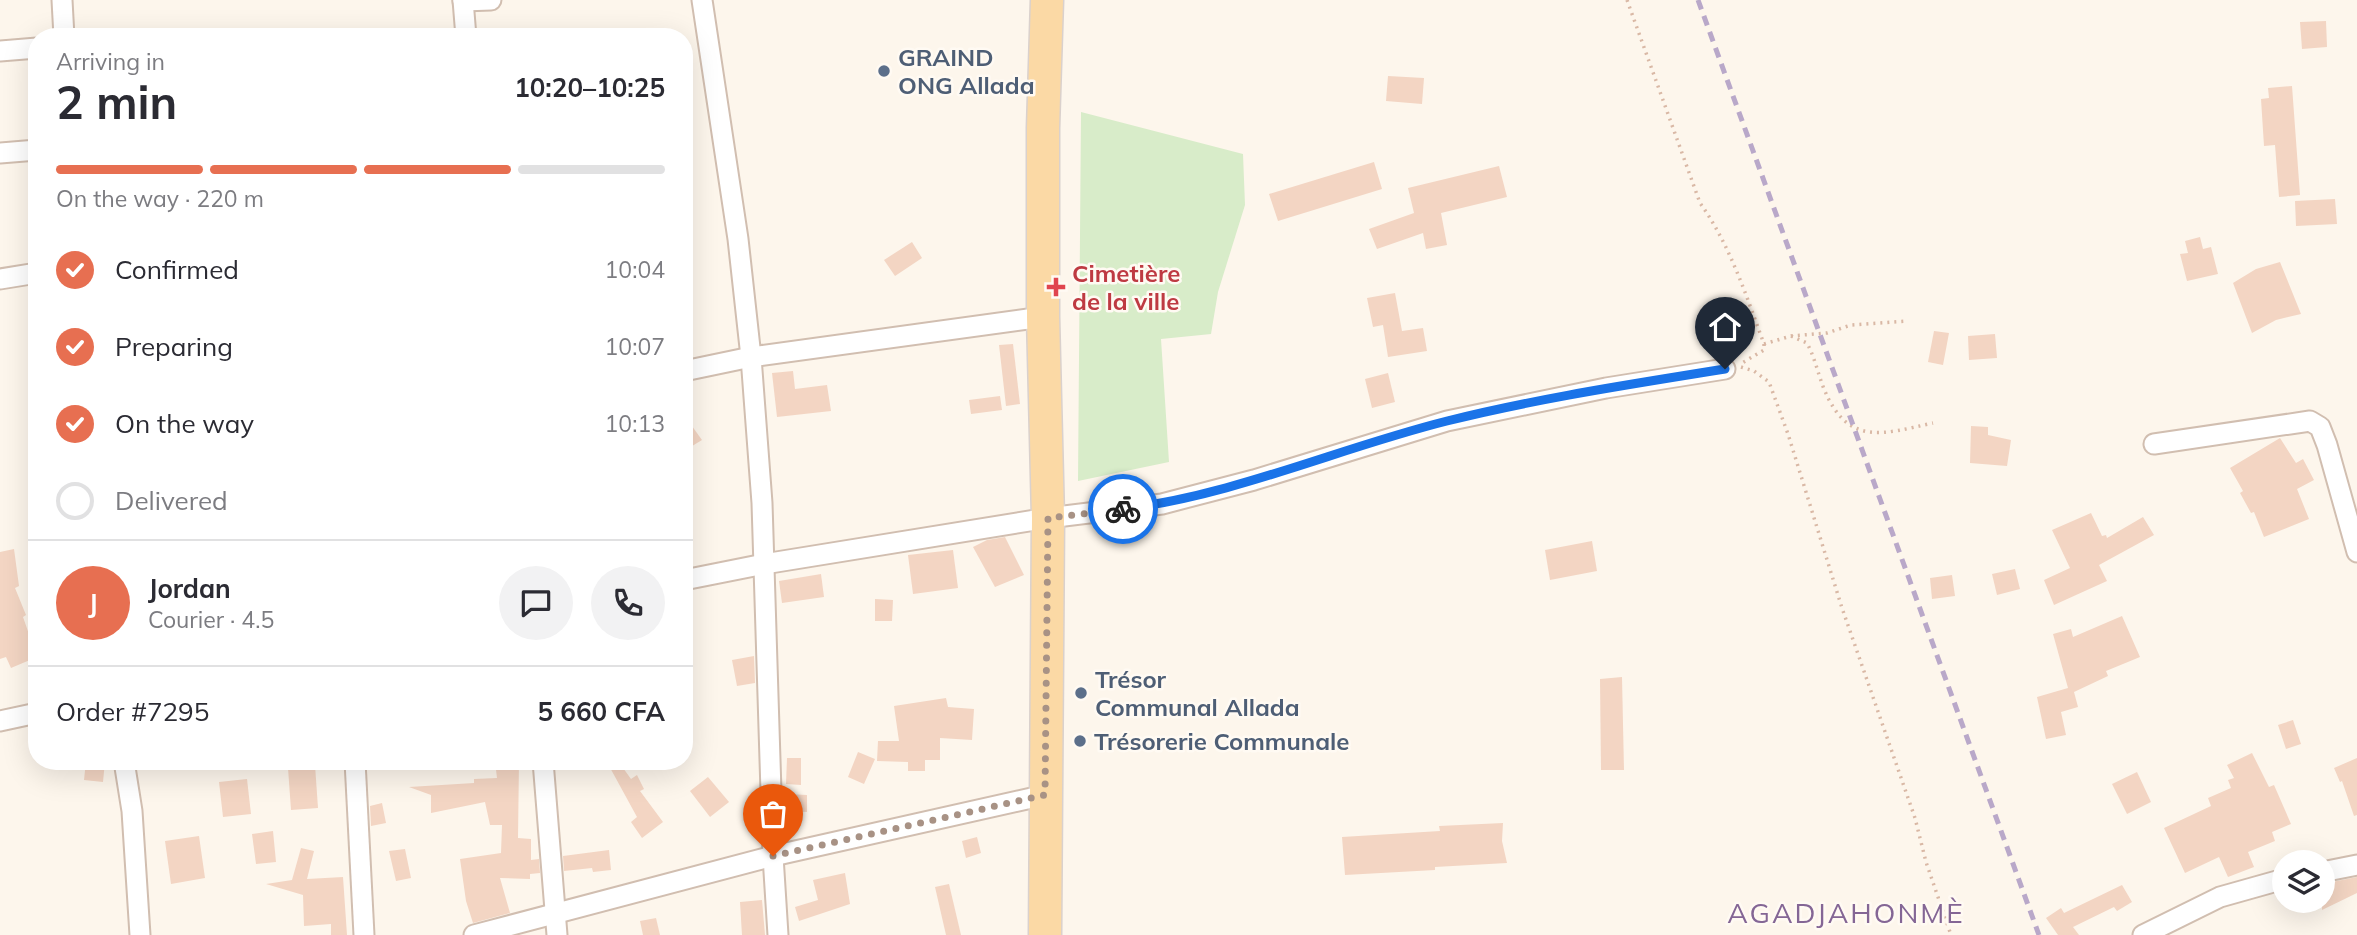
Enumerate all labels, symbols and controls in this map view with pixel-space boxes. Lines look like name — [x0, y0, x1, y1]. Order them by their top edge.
place label: GRAIND ONG Allada — [898, 42, 1035, 100]
text: Arriving in — [56, 47, 165, 76]
marker: GRAIND ONG Allada — [876, 63, 892, 79]
text: 10:20–10:25 — [514, 71, 665, 104]
text: 2 min — [56, 73, 177, 131]
text: On the way · 220 m — [56, 184, 264, 213]
icon: check — [56, 251, 94, 289]
text: Confirmed — [115, 253, 239, 286]
text: 10:04 — [605, 255, 665, 284]
place label: Cimetière de la ville — [1072, 258, 1180, 316]
marker: Cimetière de la ville — [1046, 277, 1066, 297]
pin — [1695, 297, 1755, 369]
icon: home — [1706, 308, 1744, 346]
icon: check — [56, 328, 94, 366]
text: Preparing — [115, 330, 233, 363]
text: 10:07 — [605, 332, 665, 361]
icon: check — [56, 405, 94, 443]
text: On the way — [115, 407, 254, 440]
text: 10:13 — [605, 409, 665, 438]
courier — [1088, 474, 1158, 544]
text: Delivered — [115, 484, 228, 517]
icon: bike — [1104, 490, 1142, 528]
button: chat — [499, 566, 573, 640]
button: phone — [591, 566, 665, 640]
text: Jordan — [148, 572, 231, 605]
text: J — [88, 587, 98, 620]
text: Courier · 4.5 — [148, 605, 274, 634]
place label: Trésor Communal Allada — [1095, 664, 1300, 722]
marker: Trésor Communal Allada — [1073, 685, 1089, 701]
text: Order #7295 — [56, 695, 209, 728]
text: 5 660 CFA — [538, 695, 665, 728]
place label: Trésorerie Communale — [1094, 726, 1349, 756]
marker: Trésorerie Communale — [1072, 733, 1088, 749]
pin — [743, 784, 803, 856]
icon: bag — [754, 795, 792, 833]
map controls — [2272, 850, 2335, 913]
button: layers — [2272, 850, 2335, 913]
district label: AGADJAHONMÈ — [1727, 895, 1965, 930]

